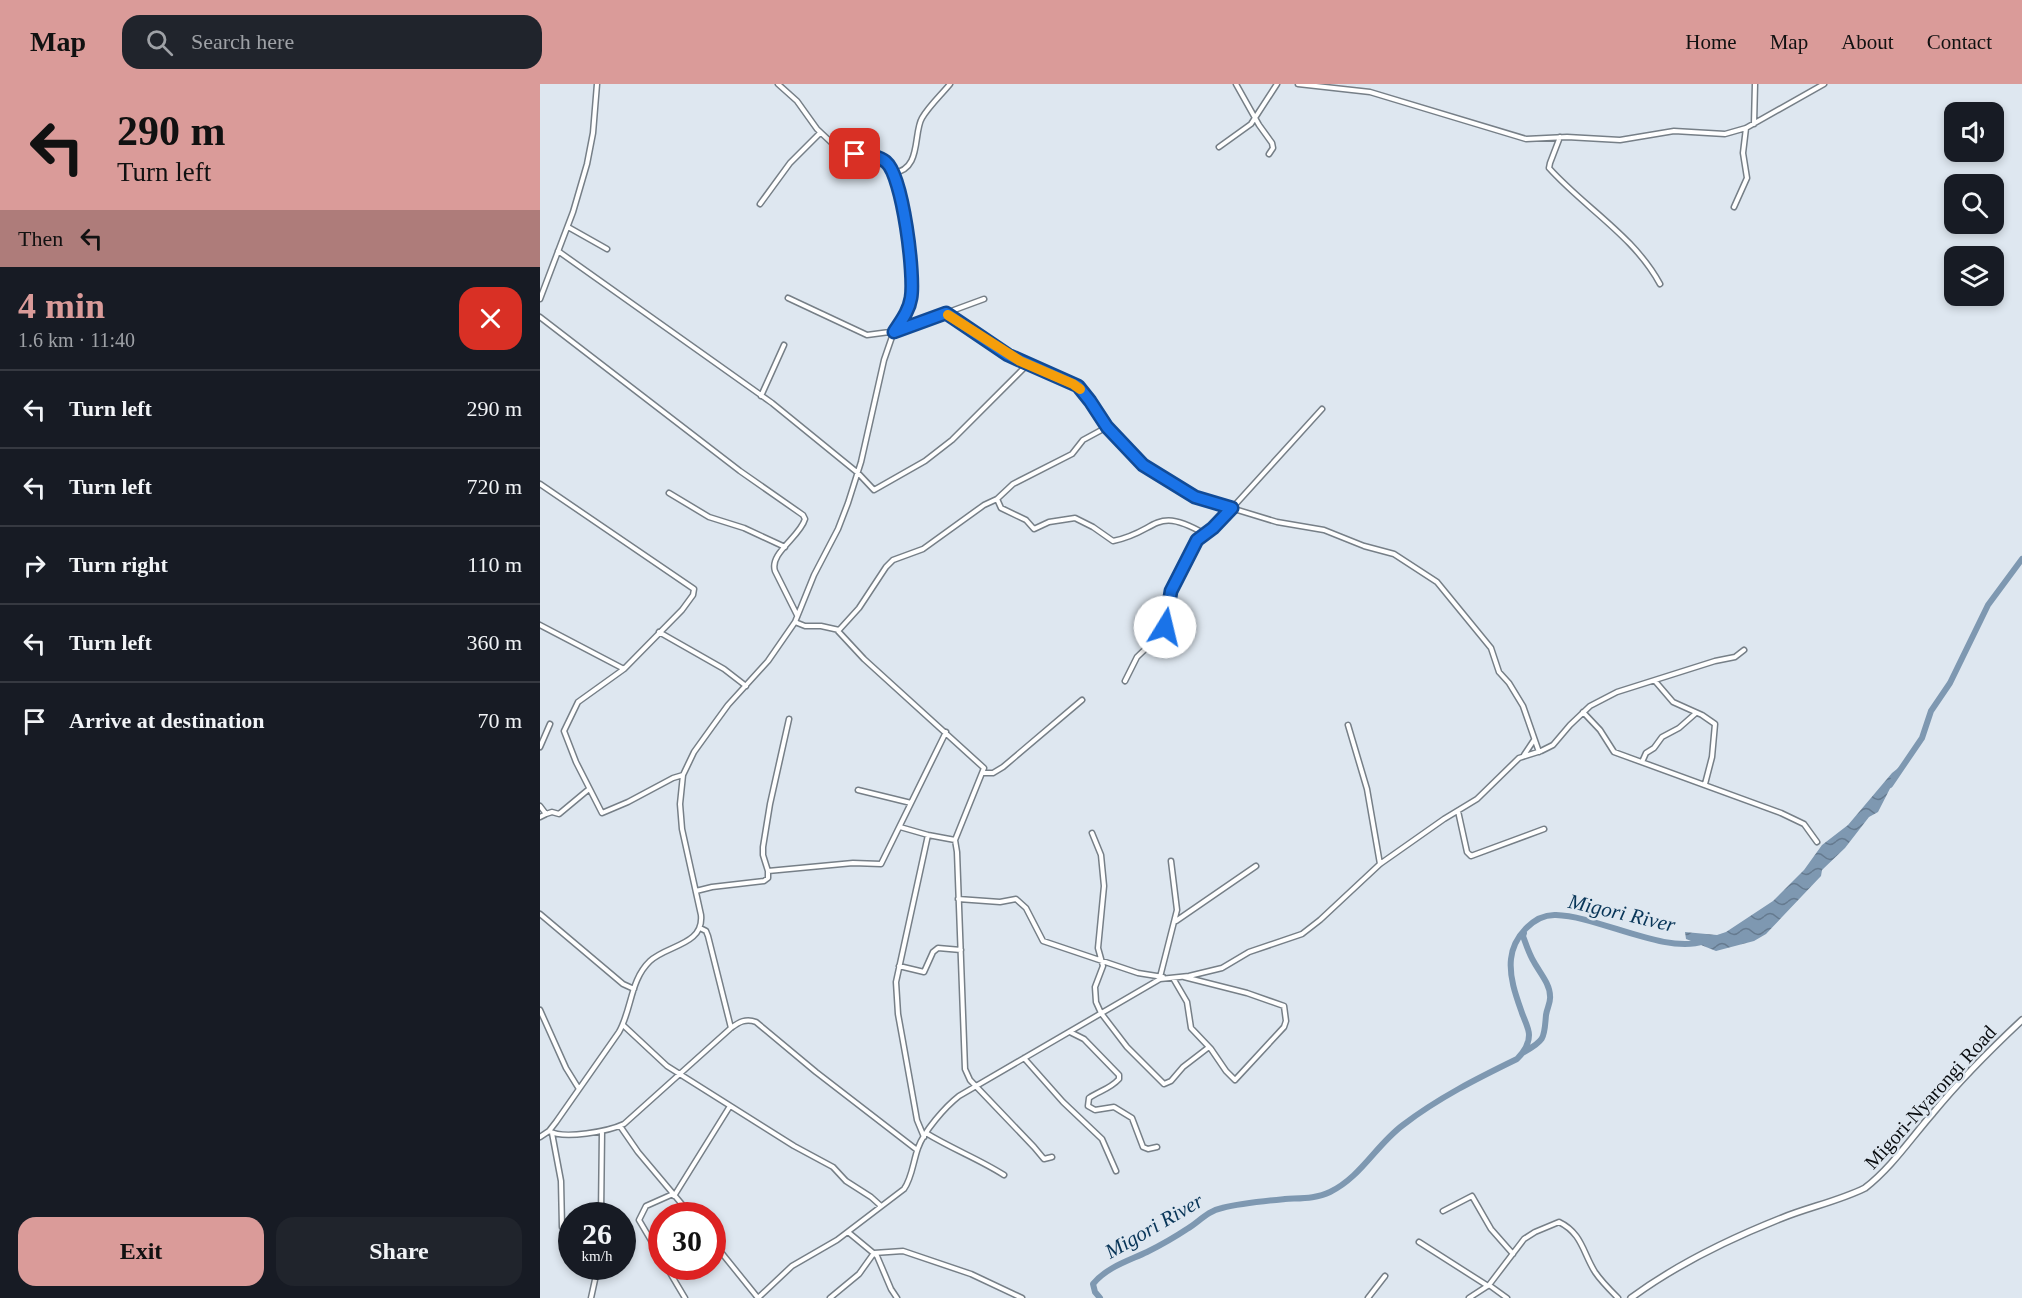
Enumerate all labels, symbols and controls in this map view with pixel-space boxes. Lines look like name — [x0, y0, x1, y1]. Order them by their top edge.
search box — [122, 15, 542, 69]
text: Map — [30, 26, 86, 57]
icon: search — [143, 26, 176, 59]
text: Search here — [191, 29, 294, 54]
text: Home — [1685, 30, 1737, 54]
text: Map — [1770, 30, 1808, 54]
text: About — [1841, 30, 1894, 54]
text: Contact — [1927, 30, 1992, 54]
map controls — [1944, 102, 2004, 306]
button: sound — [1944, 102, 2004, 162]
icon: left — [18, 108, 96, 186]
text: 290 m — [117, 108, 226, 154]
pin — [829, 128, 880, 179]
icon: arrive — [838, 137, 871, 170]
text: Turn left — [117, 157, 211, 187]
button: search — [1944, 174, 2004, 234]
icon: left — [75, 222, 108, 255]
text: Then — [18, 226, 63, 251]
button: layers — [1944, 246, 2004, 306]
text: 4 min — [18, 286, 105, 326]
button: close — [459, 287, 522, 350]
text: 1.6 km · 11:40 — [18, 329, 135, 351]
icon: left — [18, 393, 51, 426]
text: Turn left — [69, 396, 152, 421]
text: 290 m — [466, 396, 522, 421]
icon: left — [18, 471, 51, 504]
text: Turn left — [69, 474, 152, 499]
text: 720 m — [466, 474, 522, 499]
icon: right — [18, 549, 51, 582]
text: Turn right — [69, 552, 168, 577]
text: 110 m — [467, 552, 522, 577]
position arrow — [1133, 595, 1197, 659]
icon: left — [18, 627, 51, 660]
text: Turn left — [69, 630, 152, 655]
text: 360 m — [466, 630, 522, 655]
icon: arrive — [18, 705, 51, 738]
text: Arrive at destination — [69, 708, 265, 733]
text: 70 m — [477, 708, 522, 733]
water label: Migori River — [1565, 889, 1679, 937]
street label: Migori-Nyarongi Road — [1860, 1021, 2001, 1174]
water label: Migori River — [1100, 1188, 1208, 1264]
speed limit sign: 30 — [648, 1202, 726, 1280]
button: Exit — [18, 1217, 264, 1286]
button: Share — [276, 1217, 522, 1286]
text: 26 — [582, 1217, 612, 1250]
text: km/h — [582, 1248, 612, 1264]

